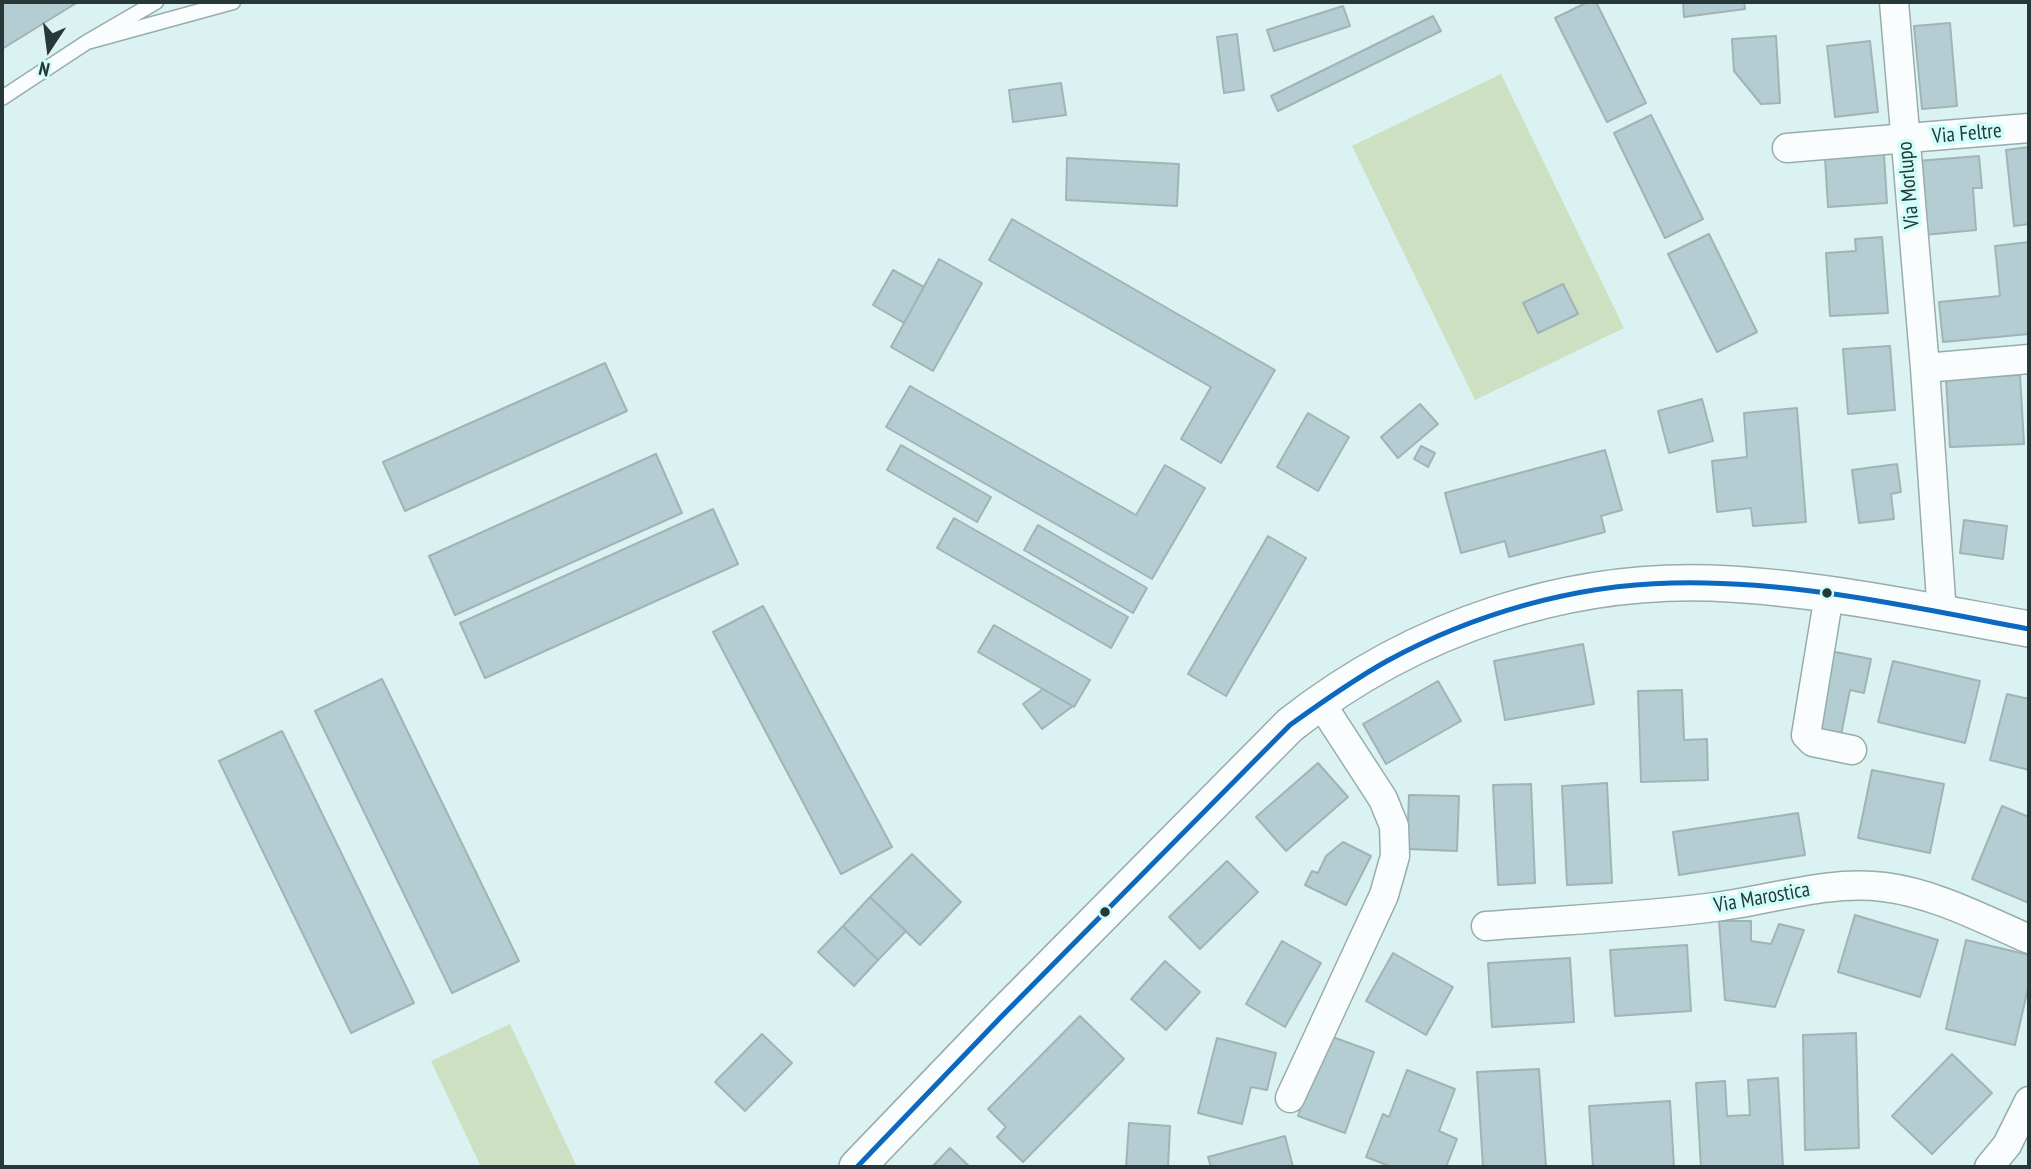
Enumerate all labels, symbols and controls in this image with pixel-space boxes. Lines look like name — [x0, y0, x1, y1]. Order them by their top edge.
north arrow — [14, 14, 84, 84]
text: N — [37, 57, 52, 82]
street label: Via Feltre — [1931, 118, 2003, 150]
street label: Via Morlupo — [1893, 140, 1925, 230]
unlabelled marker — [1820, 586, 1834, 600]
street label: Via Marostica — [1712, 877, 1812, 919]
unlabelled marker — [1098, 905, 1112, 919]

